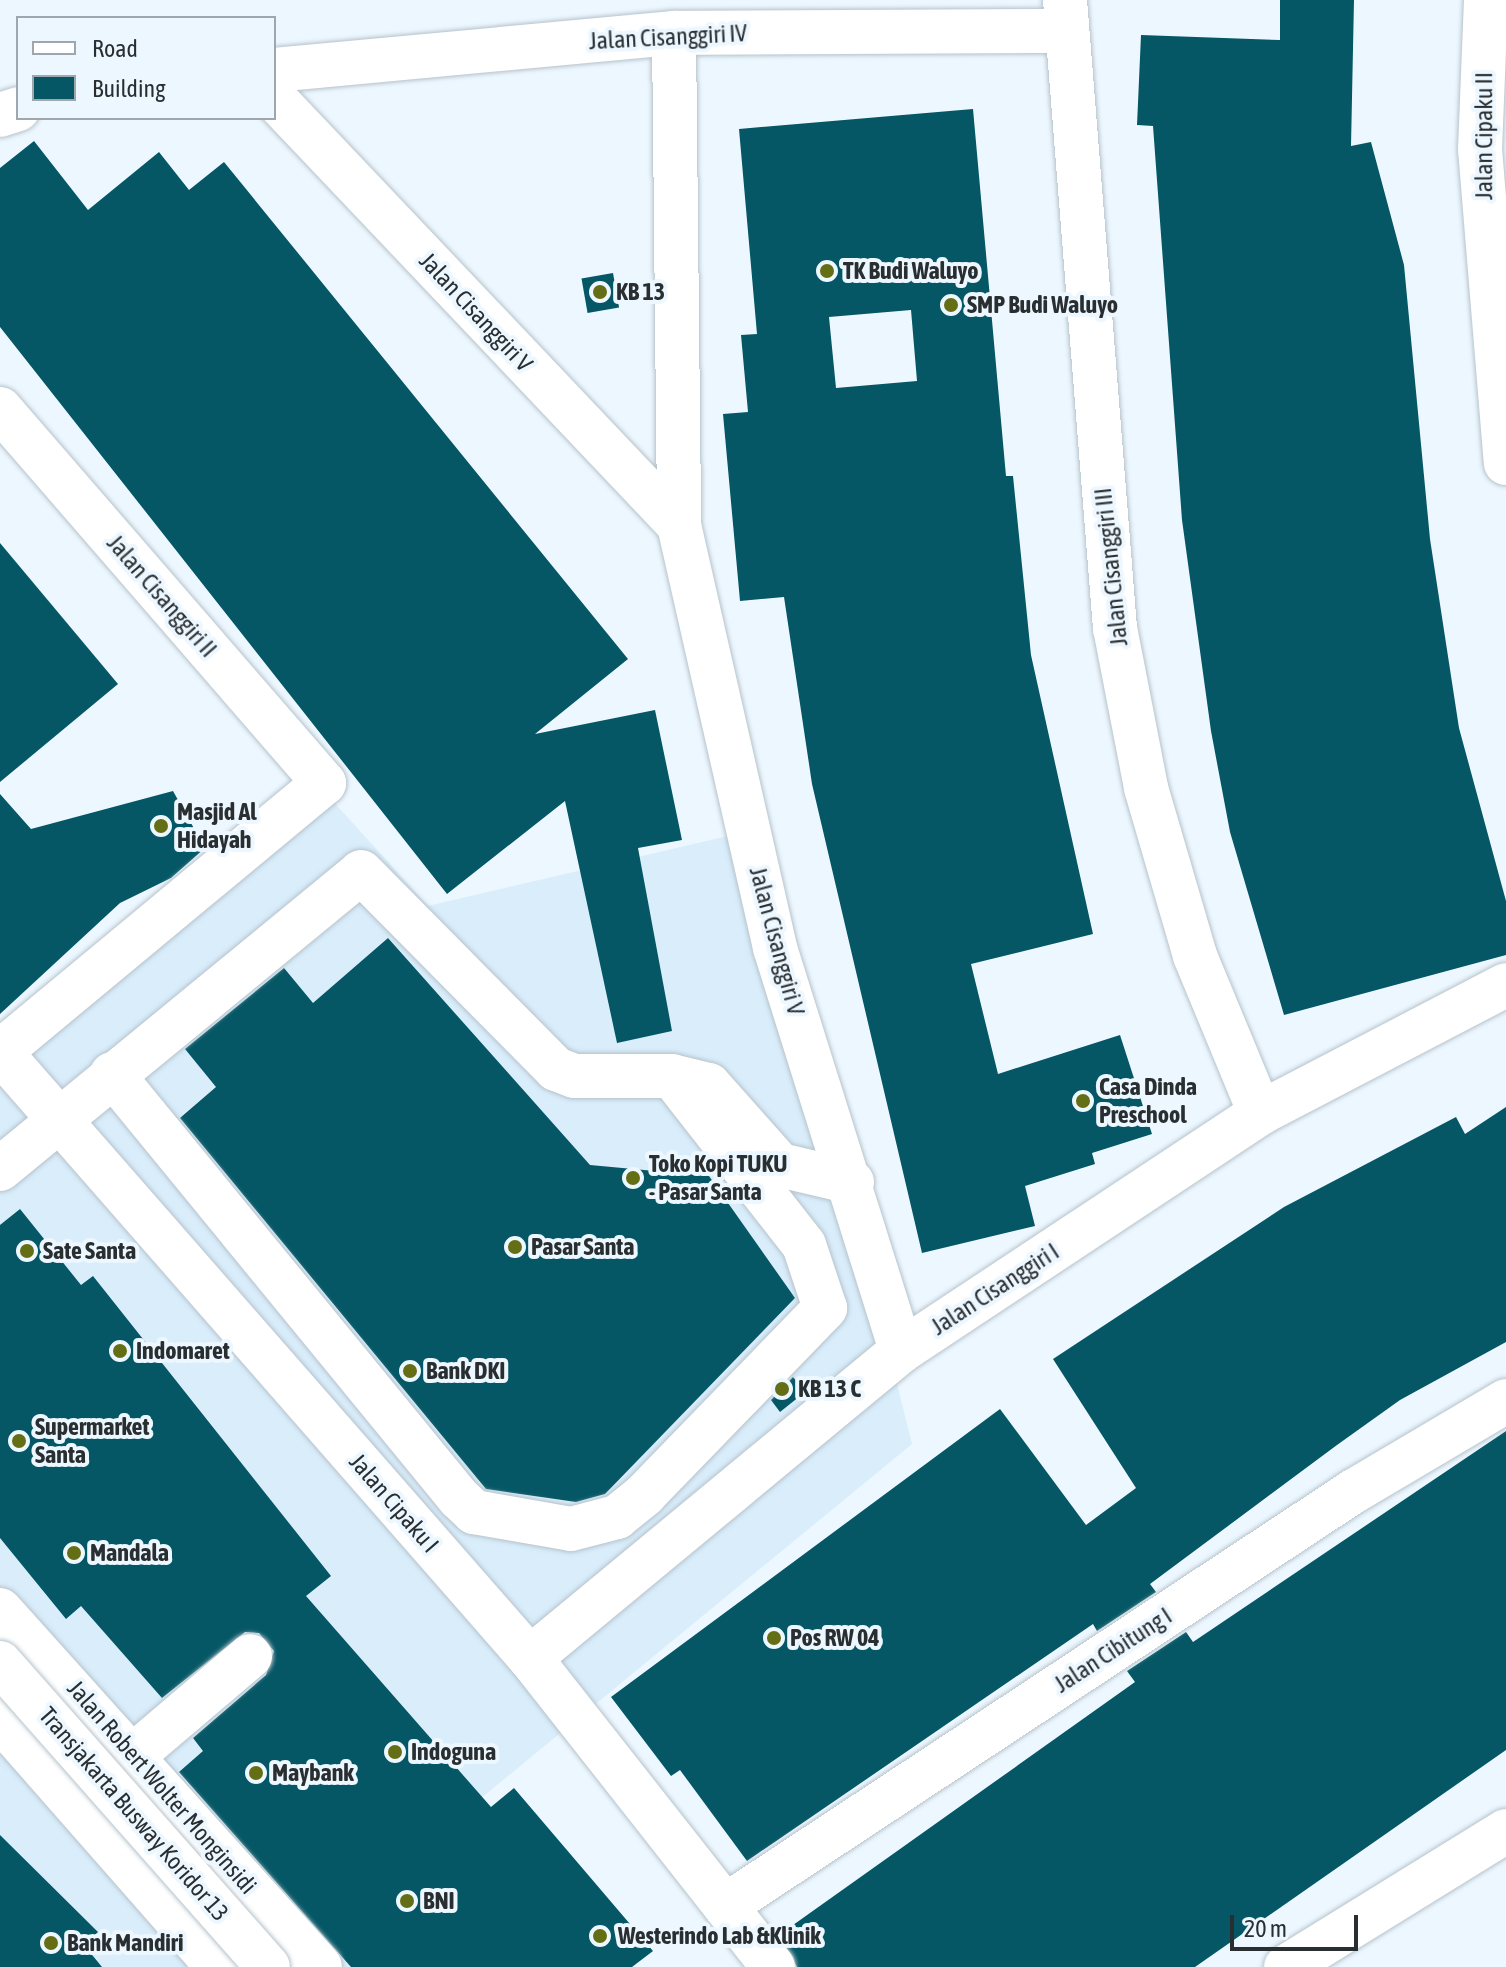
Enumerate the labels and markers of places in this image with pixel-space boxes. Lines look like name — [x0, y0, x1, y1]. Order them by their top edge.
place label: TK Budi Waluyo — [843, 257, 978, 285]
marker: TK Budi Waluyo — [818, 262, 836, 280]
place label: KB 13 — [616, 278, 665, 306]
marker: KB 13 — [591, 283, 609, 301]
place label: SMP Budi Waluyo — [967, 291, 1118, 319]
marker: SMP Budi Waluyo — [942, 296, 960, 314]
place label: Masjid Al Hidayah — [177, 798, 257, 854]
marker: Masjid Al Hidayah — [152, 817, 170, 835]
place label: Casa Dinda Preschool — [1099, 1073, 1197, 1129]
marker: Casa Dinda Preschool — [1074, 1092, 1092, 1110]
place label: Toko Kopi TUKU - Pasar Santa — [649, 1150, 787, 1206]
marker: Toko Kopi TUKU - Pasar Santa — [624, 1169, 642, 1187]
place label: Pasar Santa — [531, 1233, 634, 1261]
place label: Sate Santa — [43, 1237, 136, 1265]
marker: Pasar Santa — [506, 1238, 524, 1256]
marker: Sate Santa — [18, 1242, 36, 1260]
place label: Indomaret — [136, 1337, 230, 1365]
marker: Indomaret — [111, 1342, 129, 1360]
place label: Bank DKI — [426, 1357, 505, 1385]
marker: Bank DKI — [401, 1362, 419, 1380]
place label: KB 13 C — [798, 1375, 861, 1403]
marker: KB 13 C — [773, 1380, 791, 1398]
place label: Supermarket Santa — [35, 1413, 149, 1469]
marker: Supermarket Santa — [10, 1432, 28, 1450]
place label: Mandala — [90, 1539, 169, 1567]
marker: Mandala — [65, 1544, 83, 1562]
place label: Pos RW 04 — [790, 1624, 880, 1652]
marker: Pos RW 04 — [765, 1629, 783, 1647]
place label: Indoguna — [411, 1738, 496, 1766]
marker: Indoguna — [386, 1743, 404, 1761]
place label: Maybank — [272, 1759, 354, 1787]
marker: Maybank — [247, 1764, 265, 1782]
place label: BNI — [423, 1887, 455, 1915]
marker: BNI — [398, 1892, 416, 1910]
place label: Westerindo Lab &Klinik — [618, 1922, 821, 1950]
marker: Westerindo Lab &Klinik — [589, 1925, 611, 1947]
place label: Bank Mandiri — [67, 1929, 183, 1957]
marker: Bank Mandiri — [42, 1934, 60, 1952]

